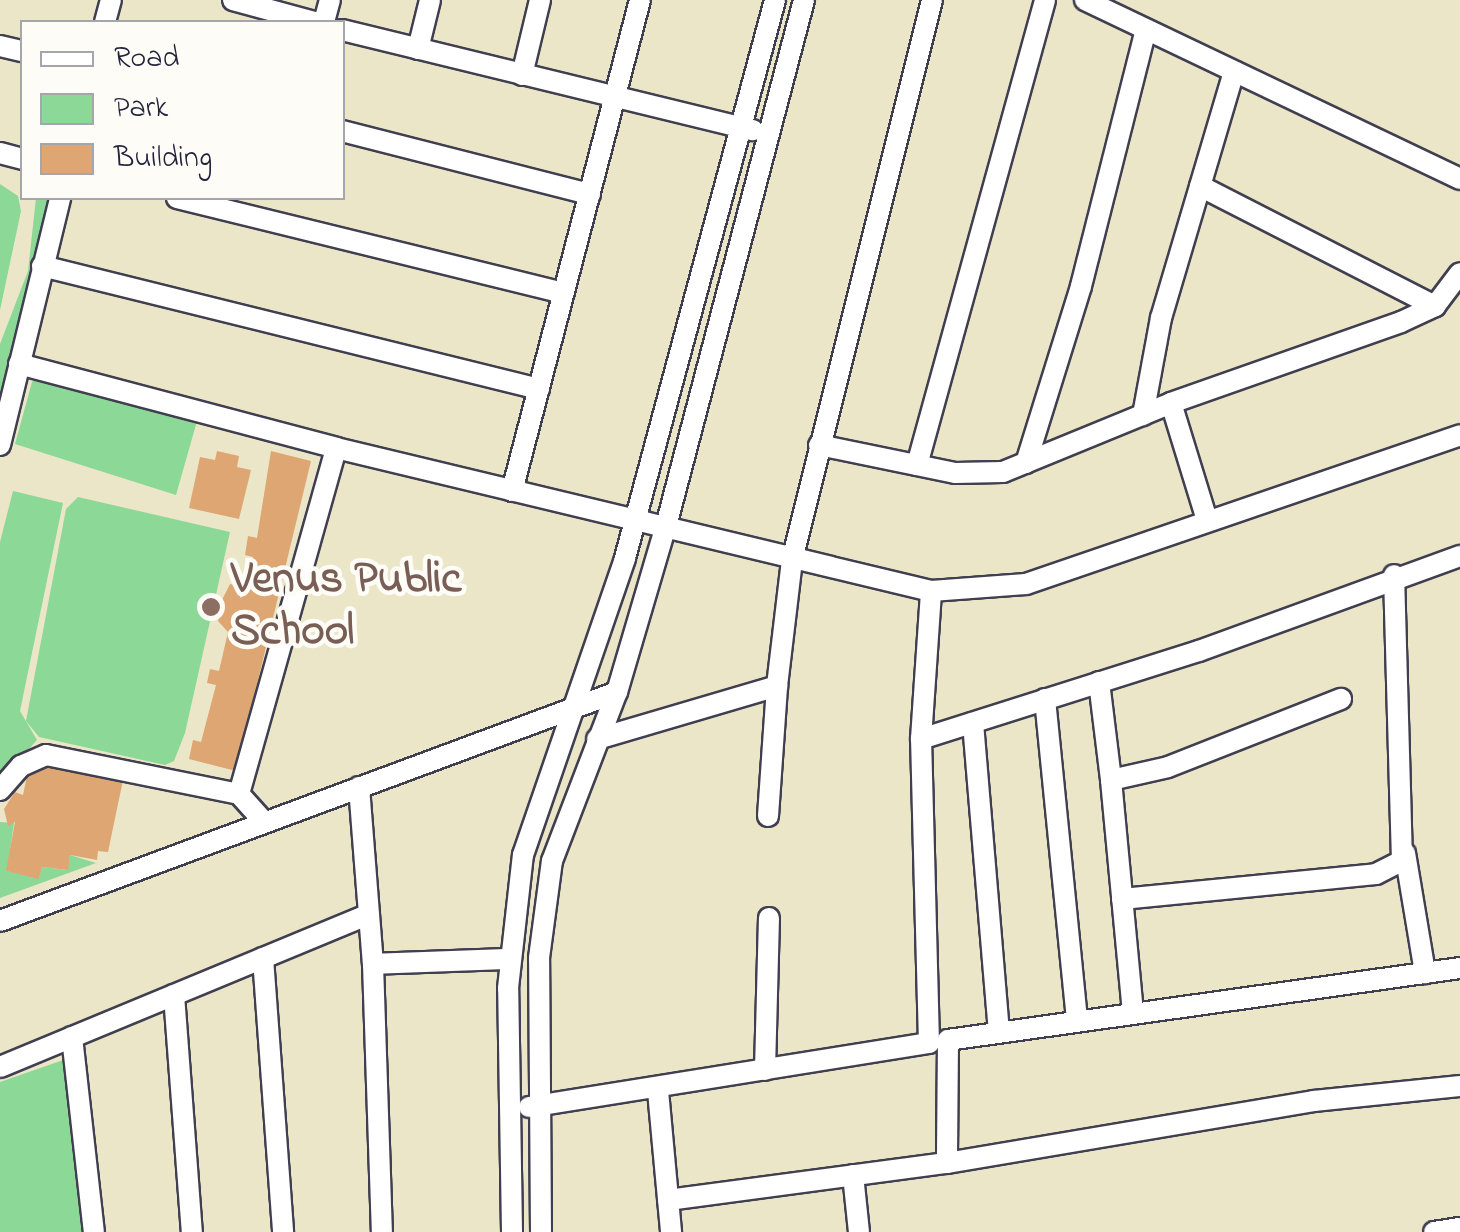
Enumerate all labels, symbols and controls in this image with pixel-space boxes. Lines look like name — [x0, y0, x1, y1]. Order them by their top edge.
legend — [20, 20, 345, 200]
text: Road — [114, 37, 179, 81]
text: Park — [114, 87, 168, 131]
text: Building — [114, 137, 212, 181]
place label: Venus Public School — [231, 554, 461, 660]
marker: Venus Public School — [200, 596, 222, 618]

